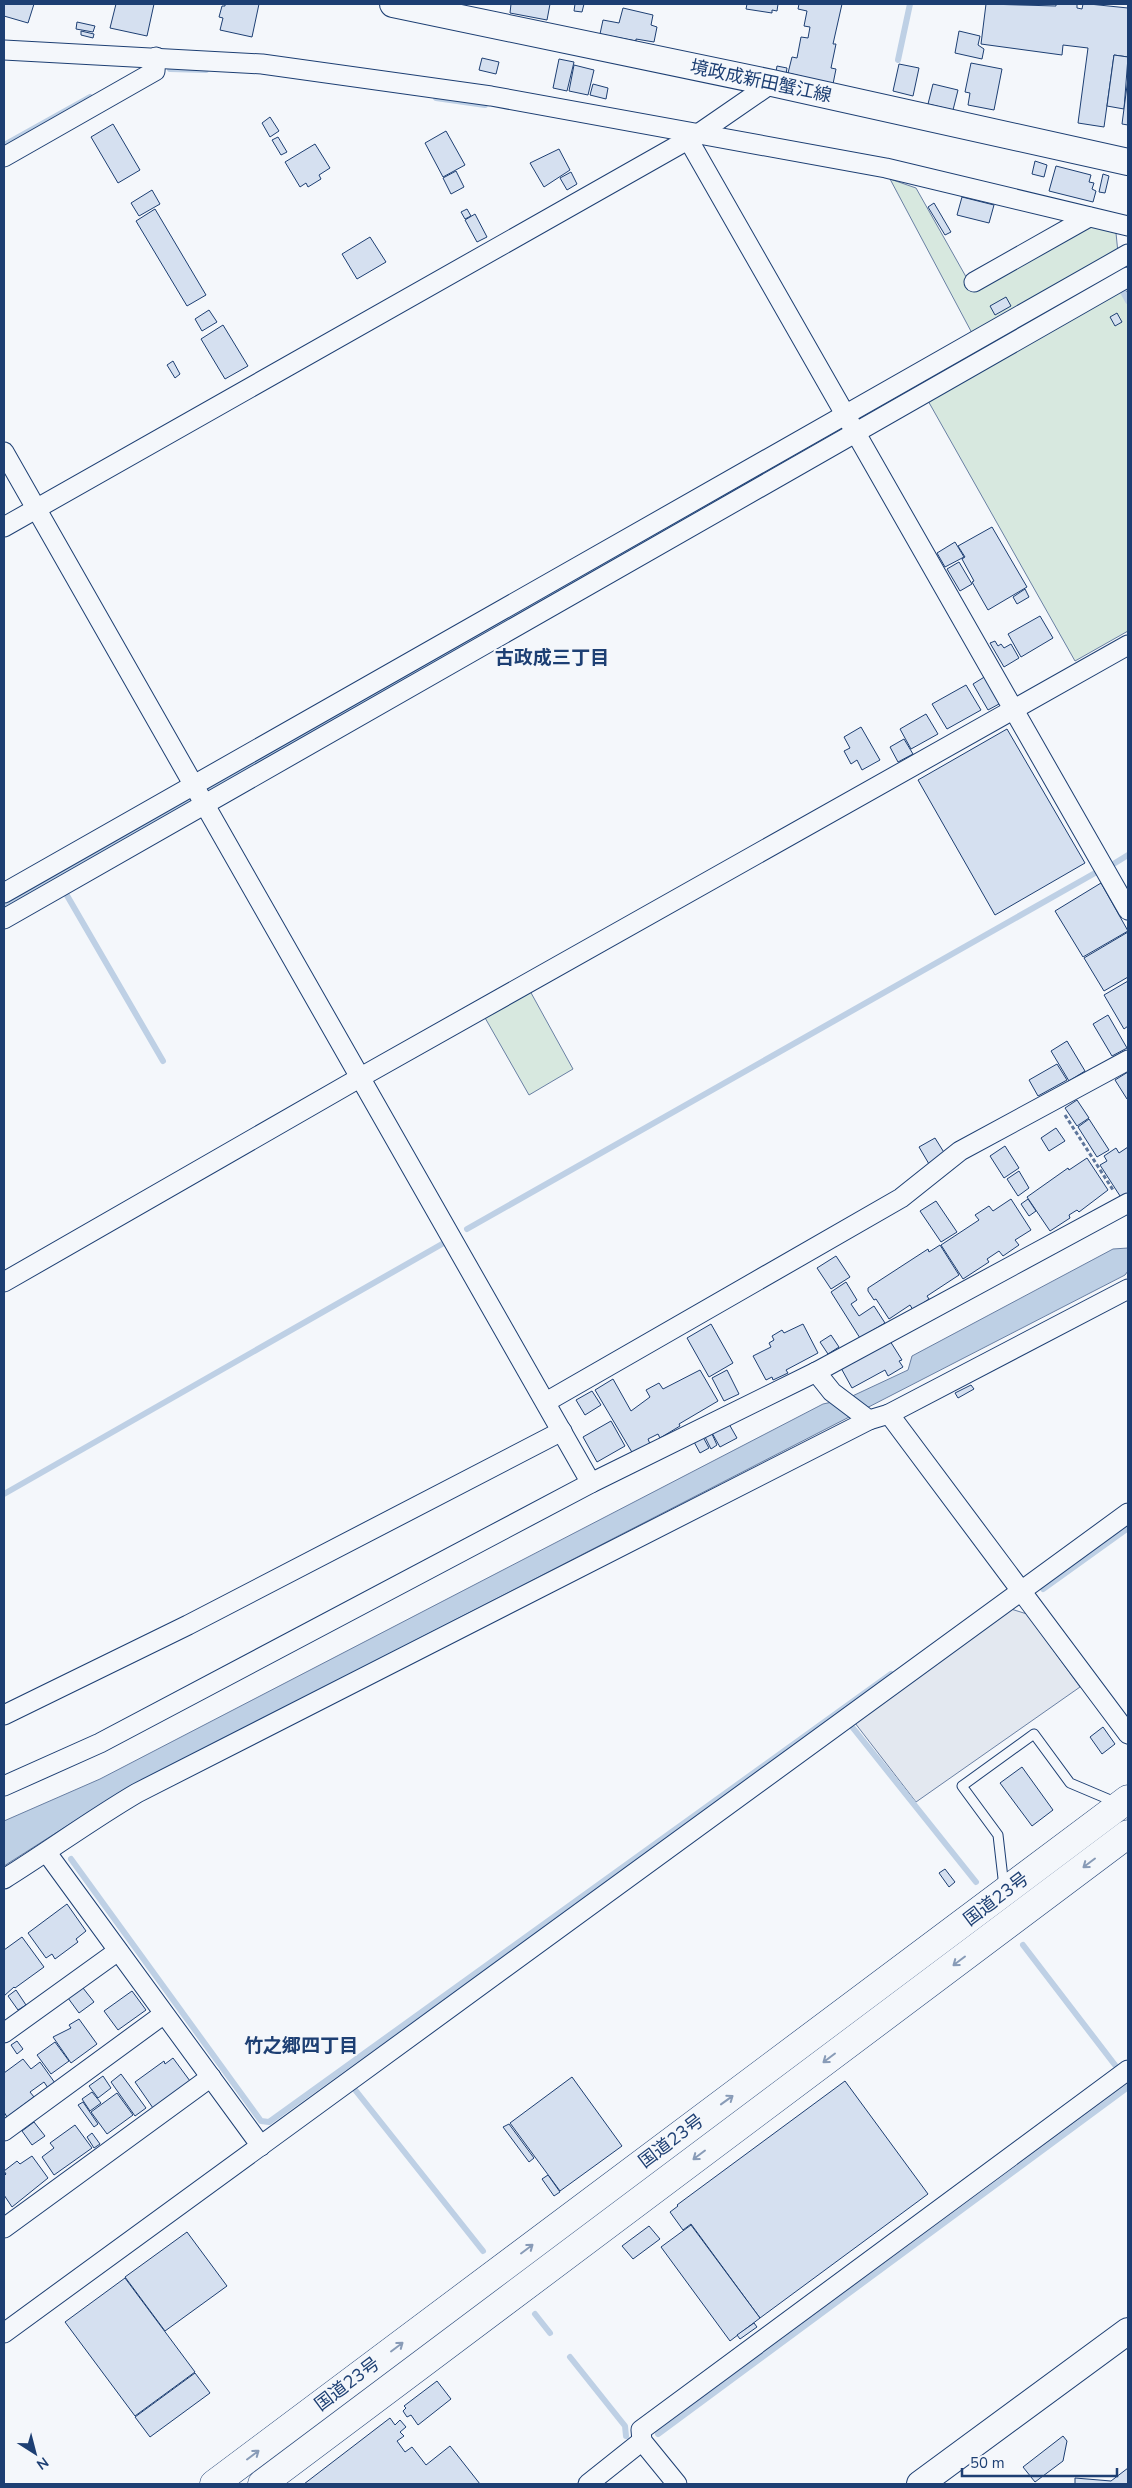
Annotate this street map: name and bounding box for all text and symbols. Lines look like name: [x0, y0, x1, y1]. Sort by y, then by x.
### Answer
street label: 境政成新田蟹江線: [688, 54, 834, 108]
district label: 古政成三丁目: [495, 645, 609, 671]
one-way arrow: [1083, 1858, 1096, 1869]
street label: 国道23号: [959, 1867, 1033, 1931]
one-way arrow: [953, 1955, 966, 1966]
district label: 竹之郷四丁目: [244, 2033, 358, 2059]
one-way arrow: [823, 2052, 836, 2063]
one-way arrow: [720, 2094, 733, 2105]
street label: 国道23号: [634, 2109, 708, 2173]
one-way arrow: [693, 2150, 706, 2161]
one-way arrow: [520, 2244, 534, 2254]
one-way arrow: [390, 2342, 404, 2352]
street label: 国道23号: [310, 2352, 384, 2416]
north arrow: [10, 2428, 60, 2478]
scale bar: [962, 2446, 1117, 2478]
one-way arrow: [246, 2450, 260, 2460]
text: N: [33, 2452, 52, 2474]
text: 50 m: [970, 2453, 1005, 2473]

